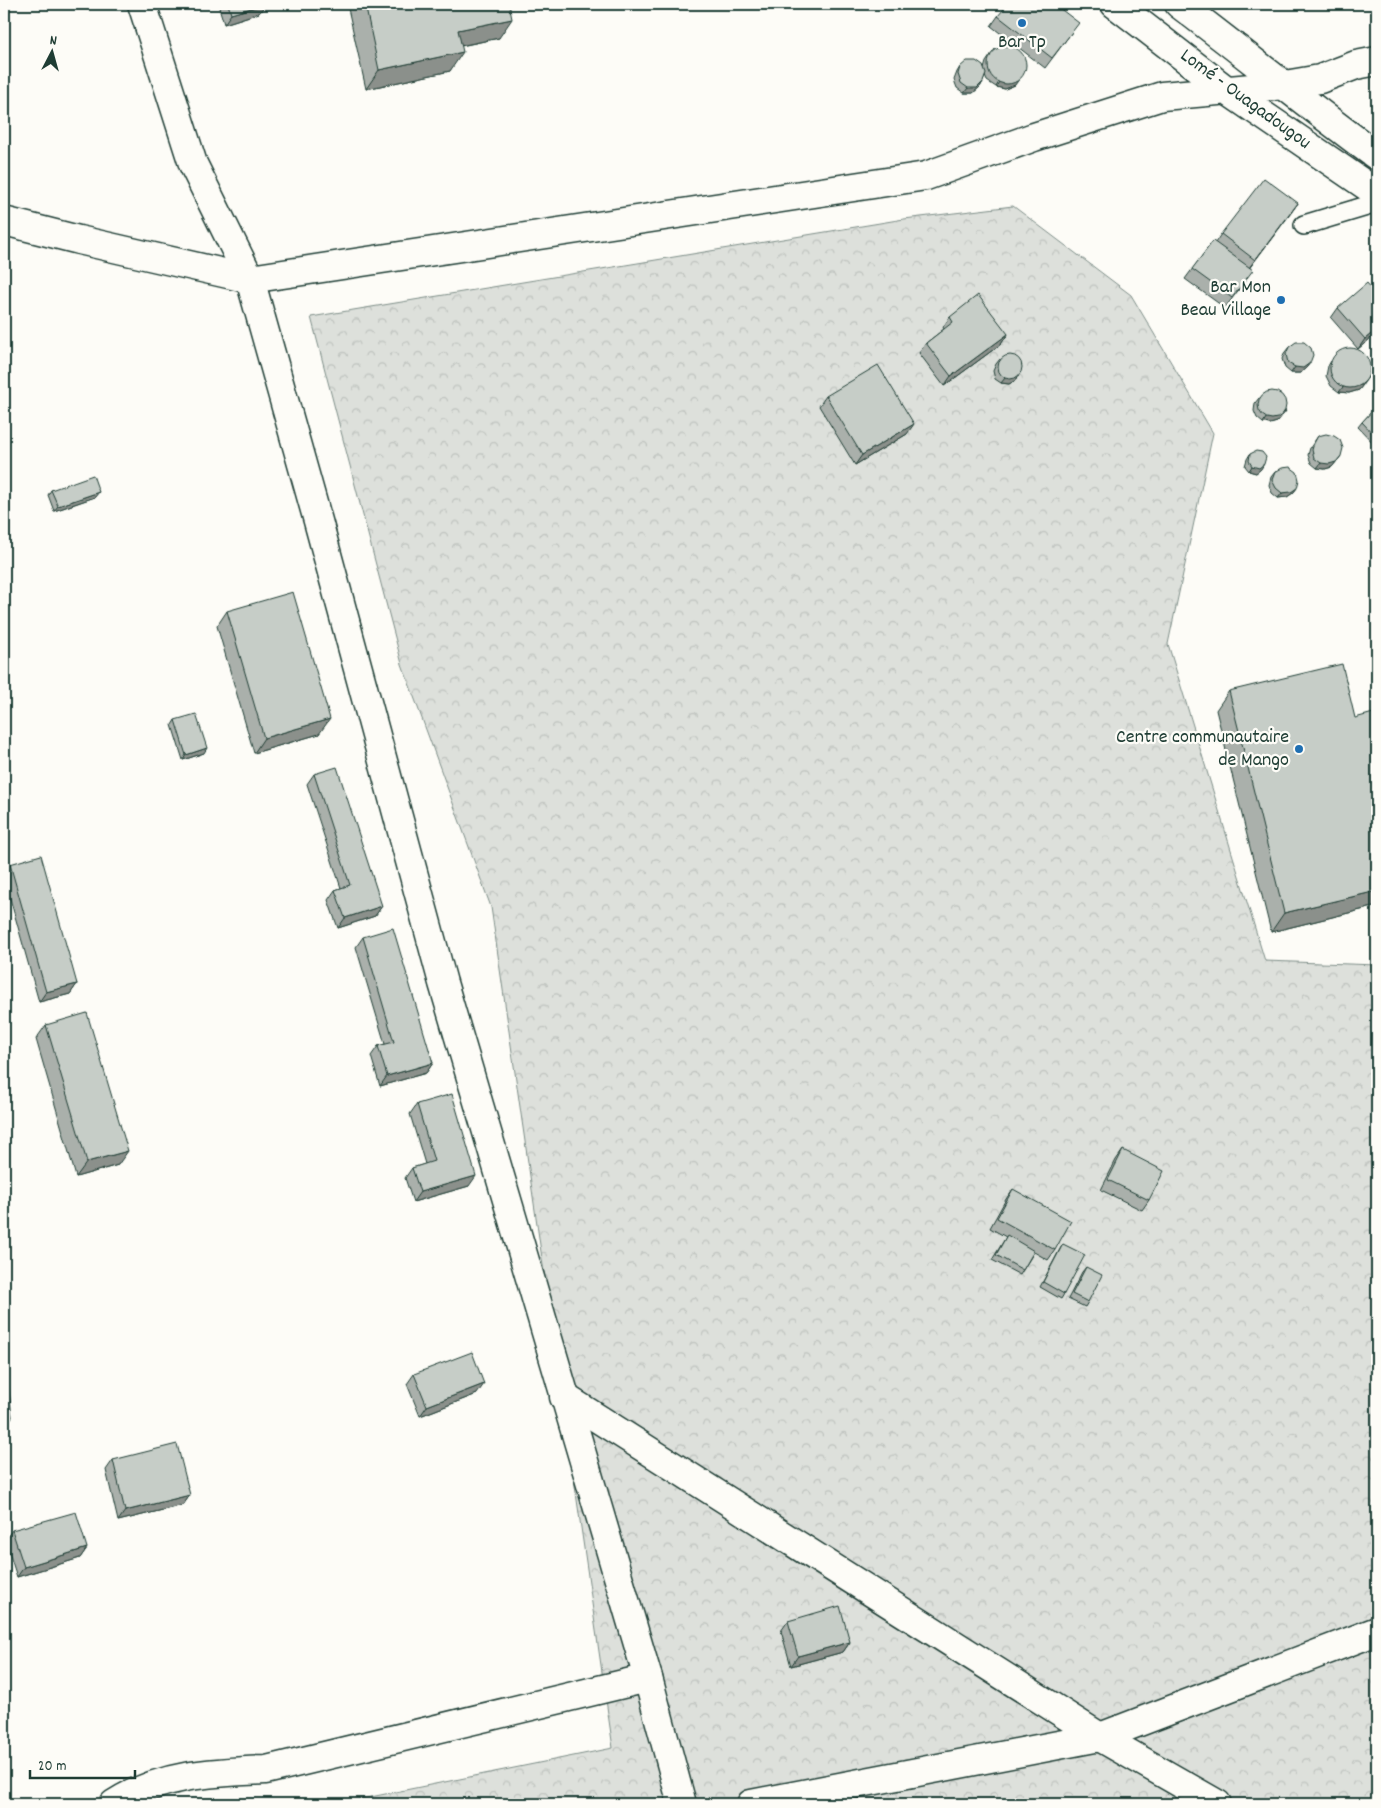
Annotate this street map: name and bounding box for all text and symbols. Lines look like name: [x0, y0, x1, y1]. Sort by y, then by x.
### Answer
marker: Bar Tp: [1016, 17, 1028, 29]
north arrow: [28, 28, 78, 78]
place label: Bar Tp: [998, 29, 1046, 57]
text: N: [49, 31, 58, 51]
street label: Lomé - Ouagadougou: [1174, 43, 1316, 157]
place label: Bar Mon Beau Village: [1180, 274, 1271, 325]
marker: Bar Mon Beau Village: [1275, 294, 1287, 306]
place label: Centre communautaire de Mango: [1116, 724, 1289, 775]
marker: Centre communautaire de Mango: [1293, 743, 1305, 755]
scale bar: [30, 1748, 135, 1780]
text: 20 m: [38, 1756, 66, 1778]

